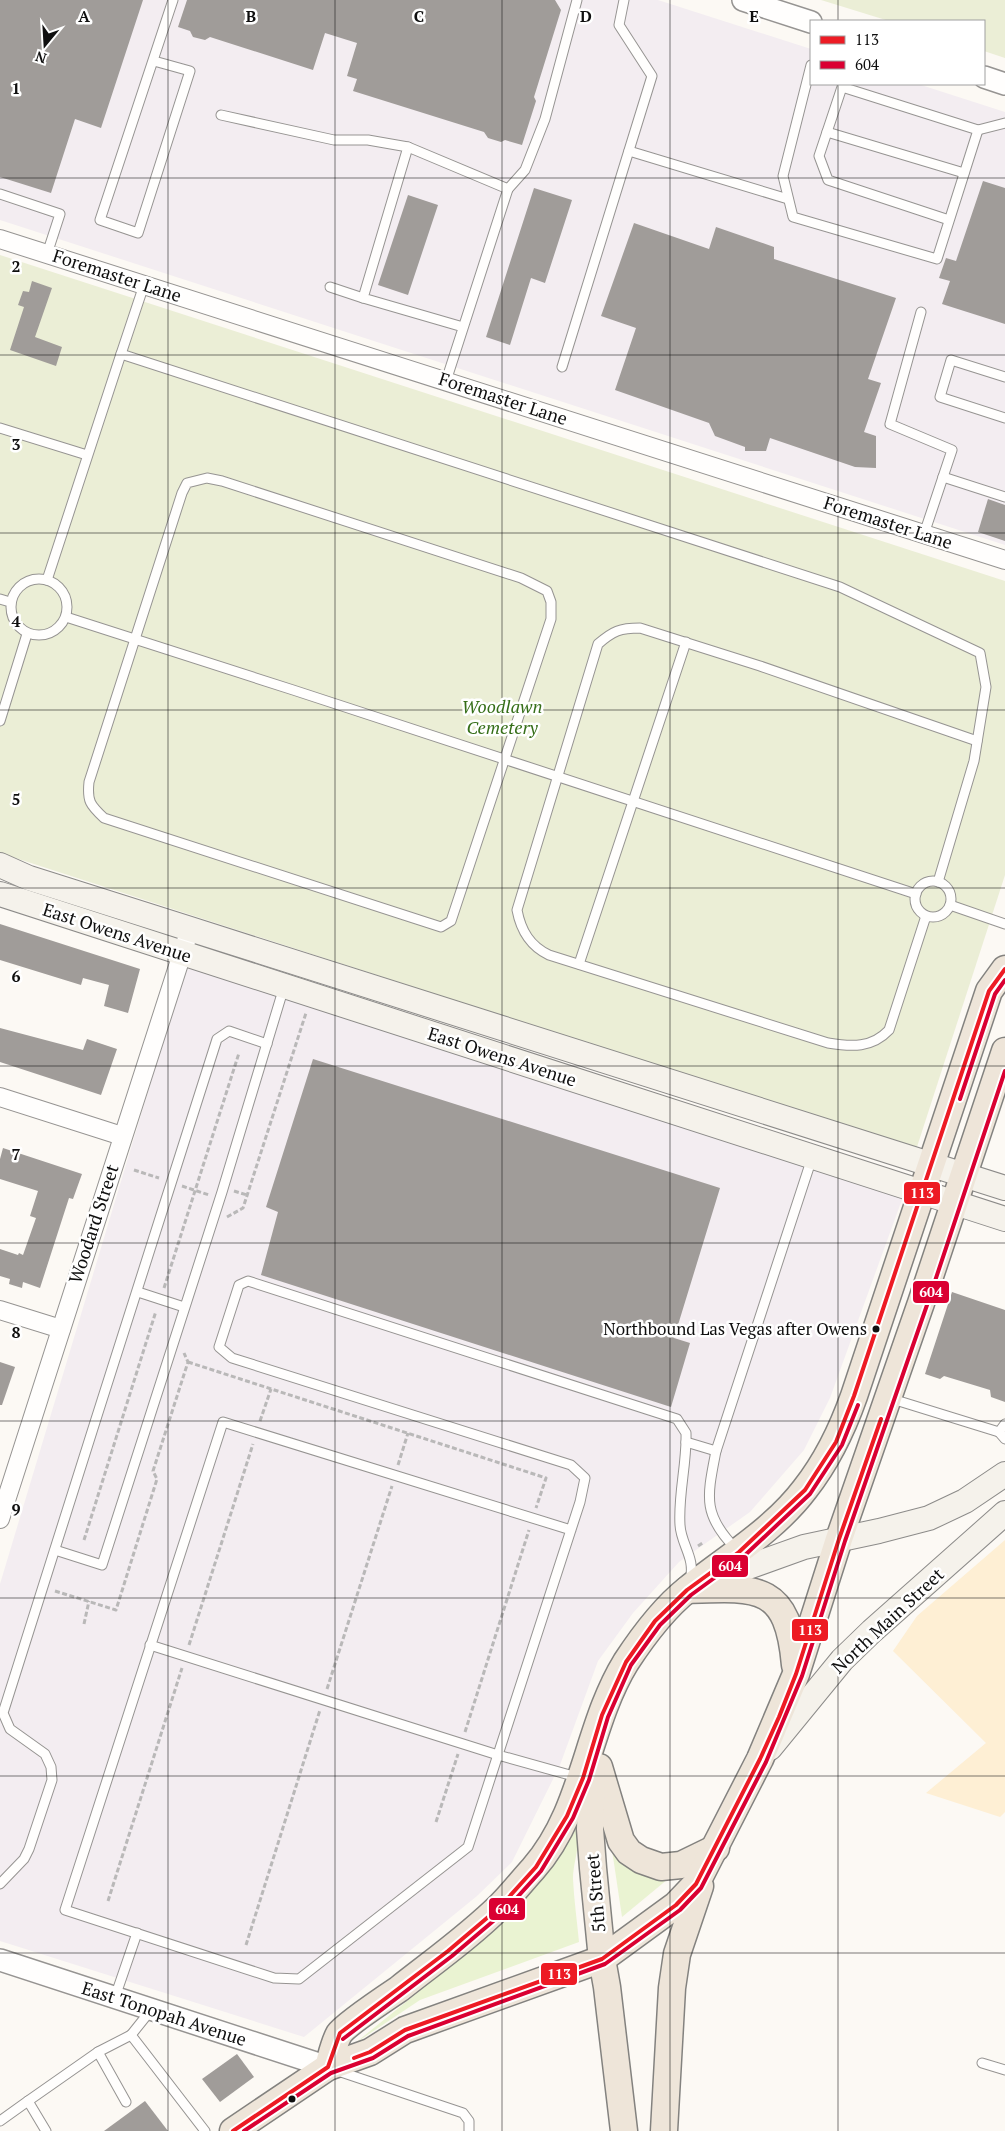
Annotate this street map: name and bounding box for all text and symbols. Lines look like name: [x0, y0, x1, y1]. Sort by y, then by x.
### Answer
text: A: [78, 5, 90, 27]
text: B: [246, 5, 256, 27]
text: C: [414, 5, 424, 27]
text: D: [580, 5, 592, 27]
text: E: [749, 5, 759, 27]
north arrow: [20, 20, 70, 70]
legend: [810, 20, 985, 85]
text: 113: [855, 29, 879, 49]
text: N: [32, 47, 49, 69]
text: 604: [855, 54, 879, 74]
text: 1: [11, 77, 21, 99]
street label: Foremaster Lane: [50, 243, 185, 307]
text: 2: [11, 255, 21, 277]
street label: Foremaster Lane: [436, 366, 571, 430]
text: 3: [11, 433, 21, 455]
street label: Foremaster Lane: [821, 490, 956, 554]
text: 4: [11, 610, 21, 632]
park label: Woodlawn Cemetery: [462, 694, 542, 739]
text: 5: [11, 788, 21, 810]
street label: East Owens Avenue: [40, 897, 195, 967]
text: 6: [11, 965, 21, 987]
street label: East Owens Avenue: [425, 1021, 580, 1091]
text: 7: [11, 1143, 21, 1165]
street label: Woodard Street: [62, 1161, 124, 1286]
line badge: 113: [903, 1181, 941, 1205]
text: 113: [910, 1183, 934, 1202]
line badge: 604: [912, 1280, 950, 1304]
text: 604: [919, 1282, 943, 1301]
place label: Northbound Las Vegas after Owens: [603, 1317, 867, 1340]
text: 8: [11, 1321, 21, 1343]
marker: Northbound Las Vegas after Owens: [871, 1324, 881, 1334]
text: 9: [11, 1498, 21, 1520]
line badge: 604: [711, 1554, 749, 1578]
text: 604: [718, 1556, 742, 1575]
street label: North Main Street: [826, 1562, 949, 1678]
line badge: 113: [791, 1618, 829, 1642]
text: 113: [798, 1620, 822, 1639]
street label: 5th Street: [580, 1852, 610, 1934]
line badge: 604: [488, 1897, 526, 1921]
text: 604: [495, 1899, 519, 1918]
line badge: 113: [540, 1962, 578, 1986]
text: 113: [547, 1964, 571, 1983]
street label: East Tonopah Avenue: [79, 1975, 250, 2051]
unlabelled marker: [287, 2094, 297, 2104]

